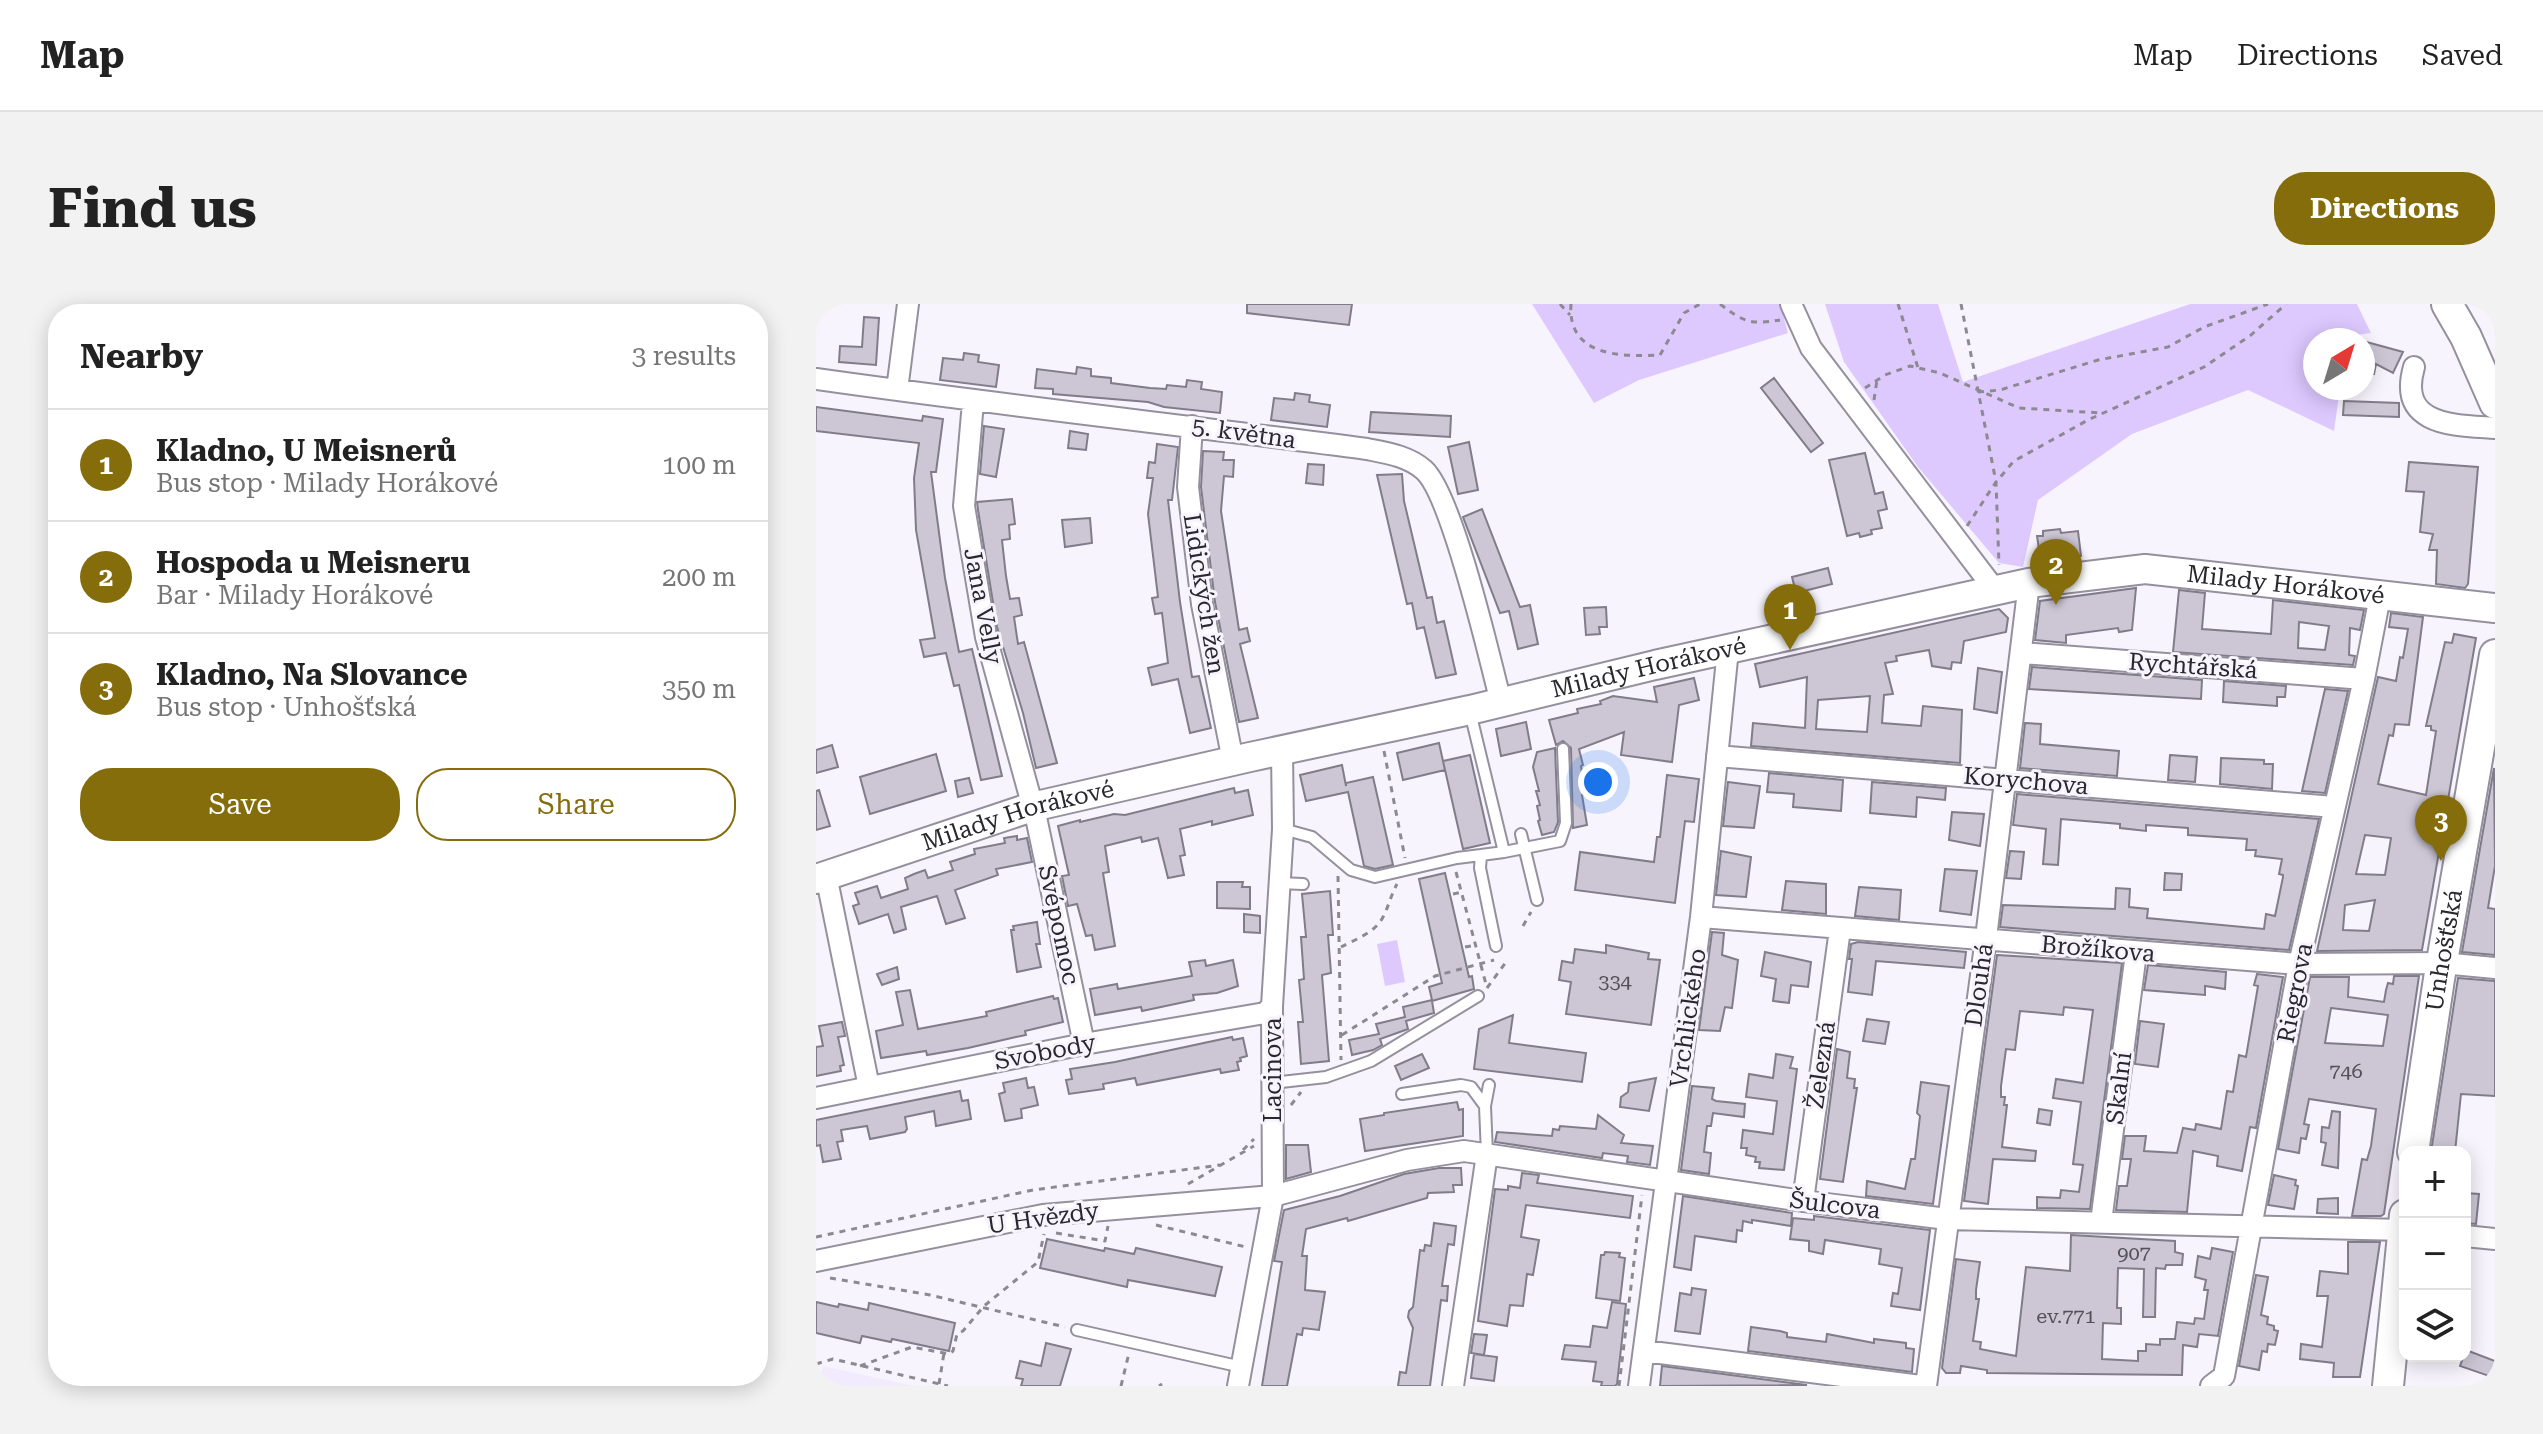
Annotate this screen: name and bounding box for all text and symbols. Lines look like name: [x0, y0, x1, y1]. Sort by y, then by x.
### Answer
text: Map: [40, 33, 125, 77]
text: Map: [2133, 39, 2193, 72]
text: Directions: [2237, 39, 2378, 72]
text: Saved: [2422, 39, 2503, 72]
button: Directions: [2274, 172, 2495, 245]
text: Find us: [48, 175, 257, 241]
north arrow: [2303, 328, 2375, 400]
text: Nearby: [80, 336, 203, 376]
text: 3 results: [632, 341, 736, 371]
street label: 5. května: [1190, 412, 1298, 454]
text: Kladno, U Meisnerů: [156, 433, 456, 468]
text: 1: [99, 450, 113, 480]
text: 100 m: [662, 450, 736, 480]
text: Bus stop · Milady Horákové: [156, 468, 498, 498]
street label: Lidických žen: [1177, 512, 1231, 676]
pin: 2: [2030, 539, 2082, 605]
text: Hospoda u Meisneru: [156, 545, 470, 580]
street label: Jana Velly: [958, 545, 1008, 667]
street label: Milady Horákové: [2185, 560, 2386, 610]
text: 2: [99, 562, 113, 592]
text: 200 m: [662, 562, 736, 592]
text: Bar · Milady Horákové: [156, 580, 433, 610]
pin: 1: [1764, 584, 1816, 650]
street label: Milady Horákové: [1549, 631, 1749, 704]
street label: Rychtářská: [2128, 648, 2258, 684]
text: Kladno, Na Slovance: [156, 657, 468, 692]
text: 3: [99, 674, 113, 704]
text: 350 m: [662, 674, 736, 704]
text: Bus stop · Unhošťská: [156, 692, 416, 722]
your location: [1578, 762, 1618, 802]
street label: Korychova: [1962, 762, 2090, 800]
button: Save: [80, 768, 400, 841]
button: Share: [416, 768, 736, 841]
street label: Milady Horákové: [918, 775, 1117, 857]
pin: 3: [2415, 795, 2467, 861]
street label: Svépomoc: [1033, 863, 1085, 987]
street label: Unhošťská: [2420, 887, 2468, 1013]
street label: Brožíkova: [2040, 930, 2156, 968]
street label: Dlouhá: [1959, 941, 1999, 1029]
street label: Riegrova: [2272, 941, 2318, 1045]
street label: Vrchlického: [1664, 947, 1712, 1089]
house number: 334: [1598, 969, 1633, 993]
street label: Lacinova: [1259, 1017, 1287, 1123]
street label: Železná: [1800, 1019, 1841, 1111]
street label: Svobody: [992, 1028, 1099, 1076]
street label: Skalní: [2101, 1050, 2137, 1126]
house number: 746: [2329, 1059, 2363, 1083]
map controls: [2399, 1146, 2471, 1362]
button: +: [2399, 1146, 2471, 1218]
street label: Šulcova: [1788, 1185, 1882, 1224]
street label: U Hvězdy: [985, 1196, 1102, 1240]
button: −: [2399, 1218, 2471, 1290]
house number: 907: [2117, 1241, 2151, 1265]
button: layers: [2399, 1290, 2471, 1362]
house number: ev.771: [2036, 1304, 2096, 1328]

